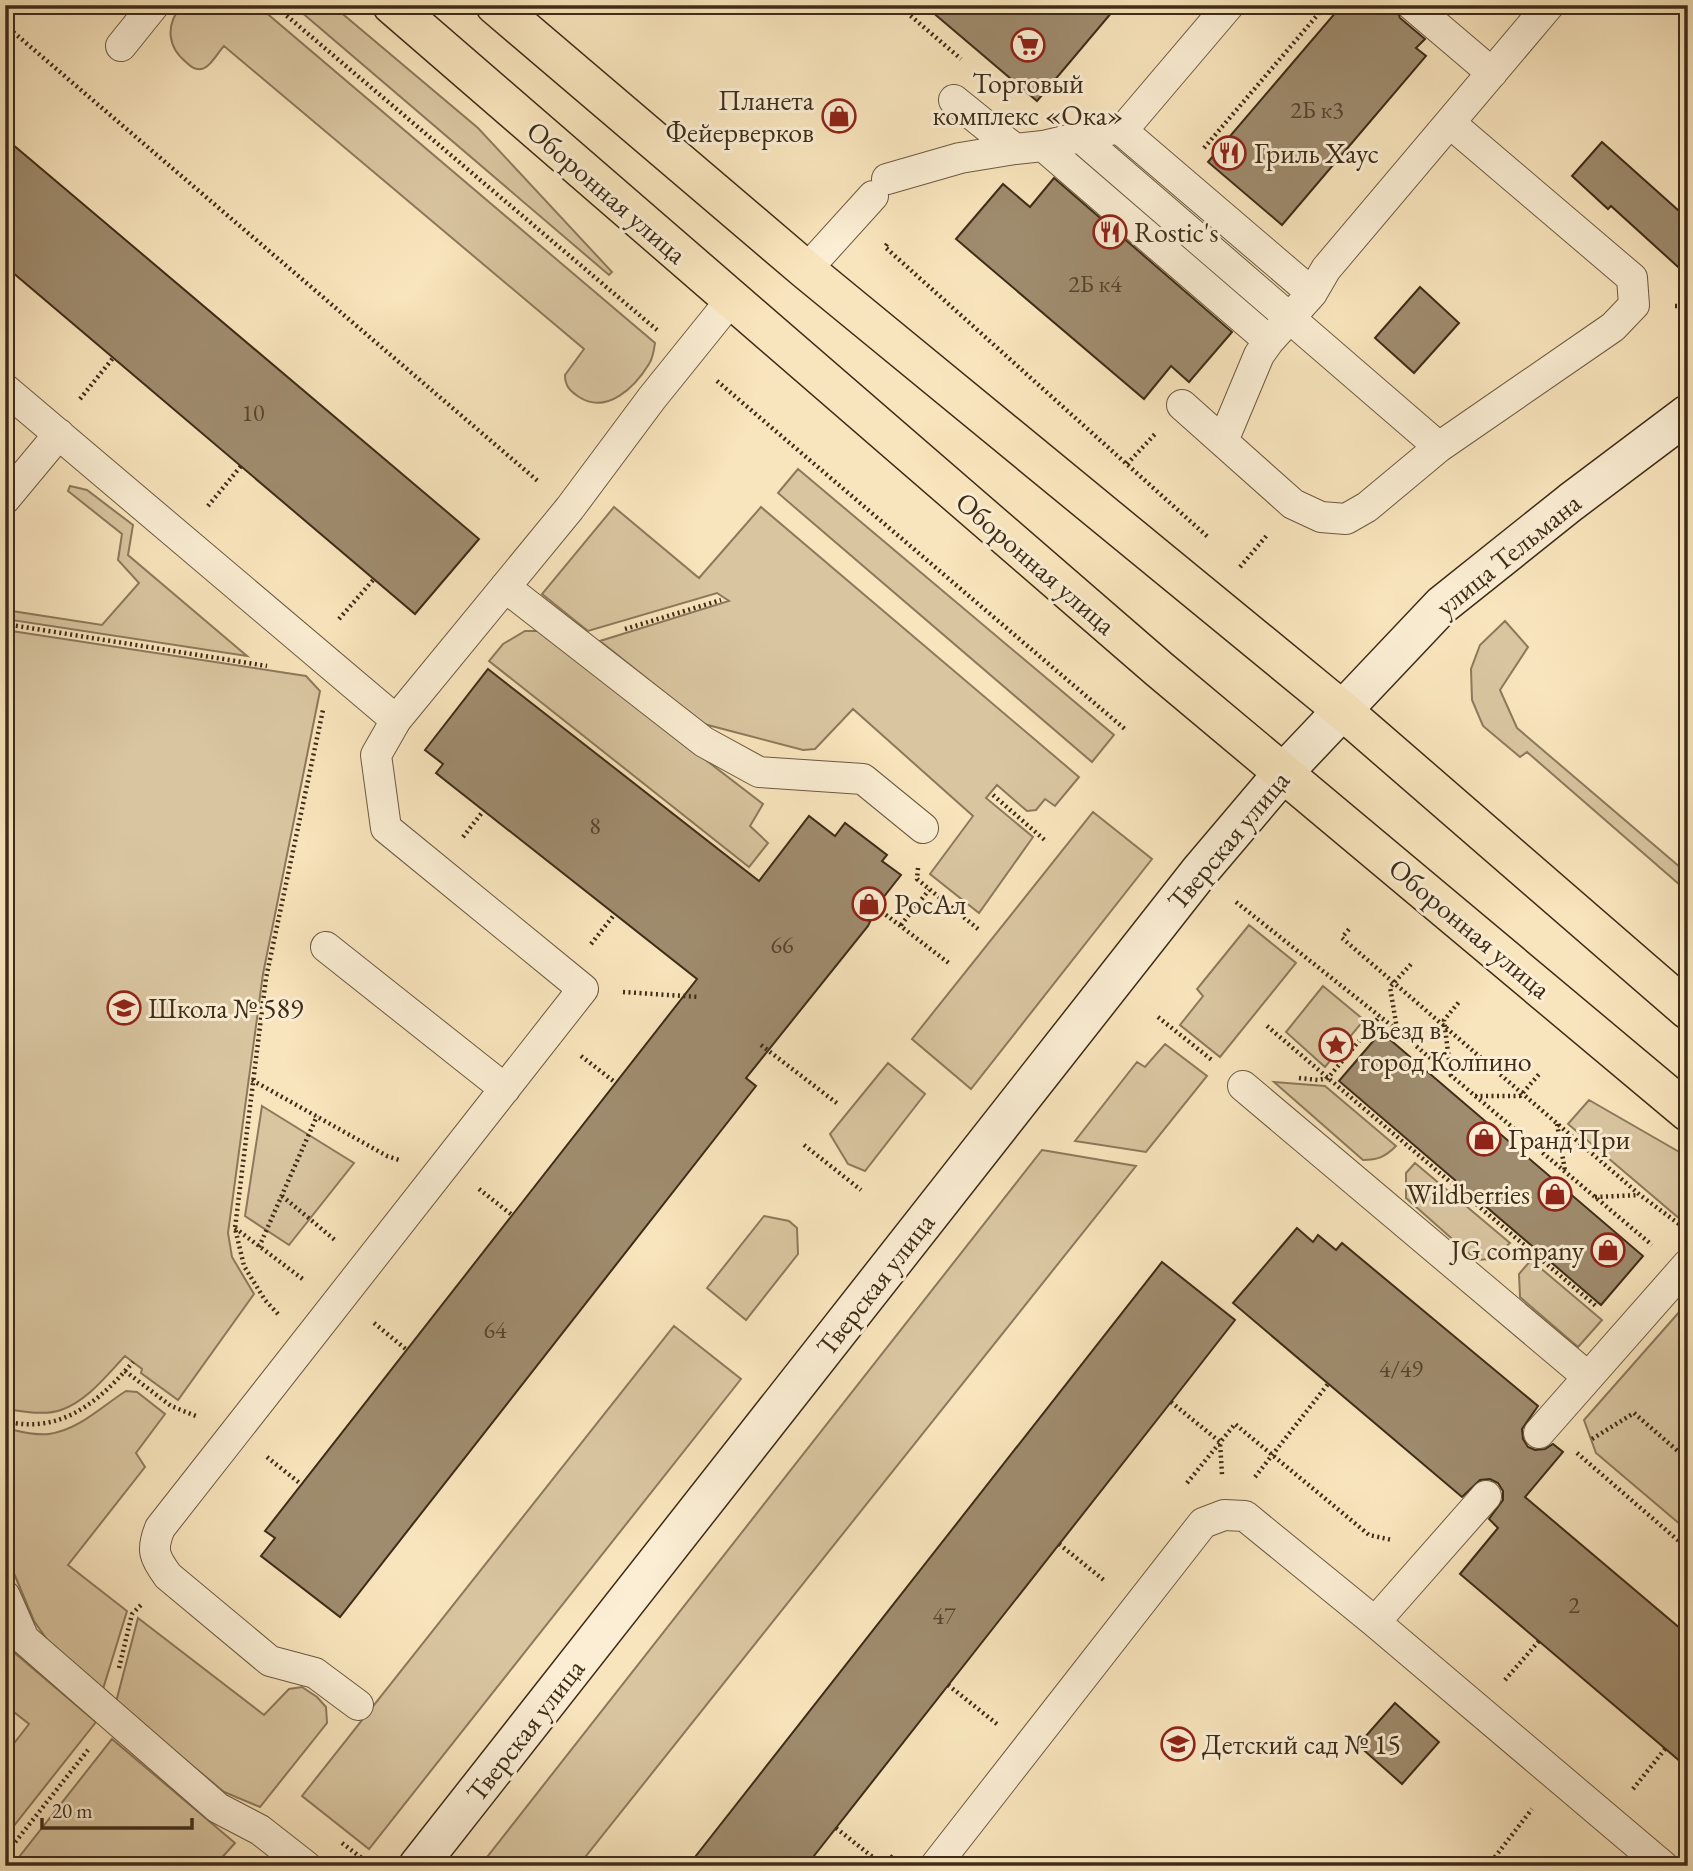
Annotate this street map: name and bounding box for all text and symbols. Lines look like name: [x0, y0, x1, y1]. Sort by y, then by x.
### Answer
supermarket icon: Торговый комплекс «Ока»: [1009, 26, 1047, 64]
place label: Торговый комплекс «Ока»: [932, 65, 1124, 133]
place label: Планета Фейерверков: [666, 82, 815, 150]
house number: 2Б к3: [1290, 94, 1344, 125]
shop icon: Планета Фейерверков: [820, 97, 858, 135]
street label: Оборонная улица: [519, 113, 695, 272]
restaurant icon: Гриль Хаус: [1210, 134, 1248, 172]
place label: Гриль Хаус: [1254, 135, 1379, 171]
restaurant icon: Rostic's: [1091, 213, 1129, 251]
place label: Rostic's: [1134, 214, 1219, 250]
house number: 2Б к4: [1068, 268, 1122, 299]
house number: 10: [241, 397, 265, 428]
street label: Оборонная улица: [948, 484, 1124, 643]
street label: улица Тельмана: [1428, 484, 1589, 624]
street label: Тверская улица: [1159, 762, 1298, 917]
house number: 8: [589, 810, 601, 841]
street label: Оборонная улица: [1382, 850, 1559, 1007]
shop icon: РосАл: [850, 885, 888, 923]
place label: РосАл: [894, 886, 966, 922]
house number: 66: [770, 929, 794, 960]
school or university icon: Школа № 589: [105, 989, 143, 1027]
place label: Школа № 589: [148, 990, 303, 1026]
place label: Въезд в город Колпино: [1360, 1011, 1532, 1079]
place icon: Въезд в город Колпино: [1317, 1026, 1355, 1064]
shop icon: Гранд При: [1465, 1120, 1503, 1158]
place label: Гранд При: [1508, 1121, 1630, 1157]
shop icon: Wildberries: [1536, 1175, 1574, 1213]
place label: Wildberries: [1406, 1176, 1530, 1212]
street label: Тверская улица: [808, 1205, 943, 1363]
shop icon: JG company: [1589, 1231, 1627, 1269]
place label: JG company: [1449, 1232, 1585, 1268]
house number: 64: [483, 1314, 507, 1345]
house number: 4/49: [1379, 1353, 1424, 1384]
house number: 2: [1568, 1589, 1580, 1620]
house number: 47: [932, 1600, 956, 1631]
street label: Тверская улица: [458, 1651, 593, 1809]
school or university icon: Детский сад № 15: [1159, 1725, 1197, 1763]
place label: Детский сад № 15: [1202, 1726, 1401, 1762]
scale bar: [42, 1787, 192, 1831]
text: 20 m: [52, 1797, 93, 1824]

